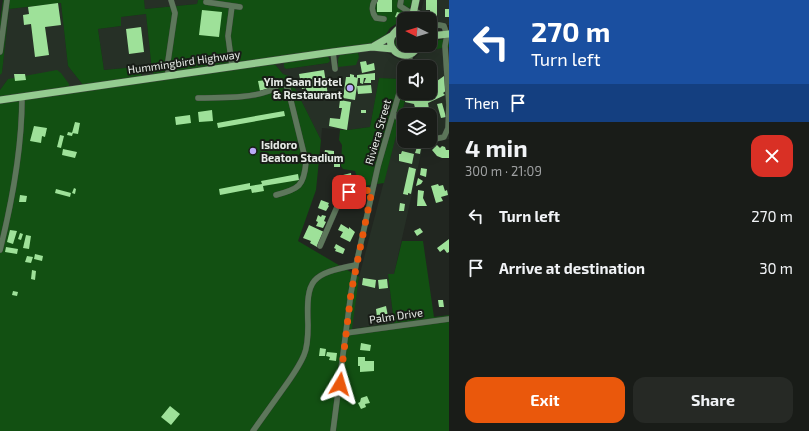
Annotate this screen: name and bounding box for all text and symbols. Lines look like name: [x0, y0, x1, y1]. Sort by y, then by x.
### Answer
north arrow: [397, 12, 437, 52]
map controls: [397, 12, 437, 148]
text: 270 m: [531, 14, 610, 48]
icon: left: [465, 16, 517, 68]
street label: Hummingbird Highway: [127, 47, 241, 76]
text: Turn left: [531, 48, 601, 70]
button: sound: [397, 60, 437, 100]
place label: Yim Saan Hotel & Restaurant: [264, 75, 342, 101]
marker: Yim Saan Hotel & Restaurant: [345, 83, 355, 93]
icon: arrive: [507, 92, 529, 114]
text: Then: [465, 94, 499, 112]
street label: Riviera Street: [362, 98, 393, 166]
button: layers: [397, 108, 437, 148]
text: 4 min: [465, 133, 528, 162]
button: close: [751, 135, 793, 177]
place label: Isidoro Beaton Stadium: [261, 138, 344, 164]
marker: Isidoro Beaton Stadium: [248, 146, 258, 156]
text: 300 m · 21:09: [465, 163, 542, 179]
pin: [332, 175, 366, 209]
icon: arrive: [338, 181, 360, 203]
icon: left: [465, 205, 487, 227]
text: Turn left: [499, 207, 560, 225]
text: 270 m: [751, 207, 793, 225]
icon: arrive: [465, 257, 487, 279]
text: Arrive at destination: [499, 259, 645, 277]
text: 30 m: [759, 259, 793, 277]
street label: Palm Drive: [368, 305, 424, 326]
position arrow: [319, 363, 361, 405]
button: Exit: [465, 377, 625, 423]
button: Share: [633, 377, 793, 423]

